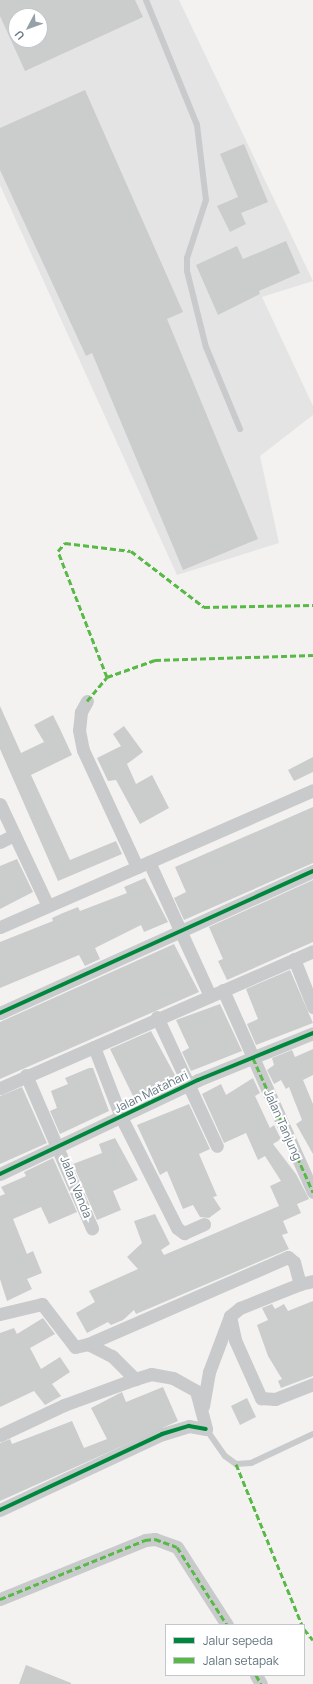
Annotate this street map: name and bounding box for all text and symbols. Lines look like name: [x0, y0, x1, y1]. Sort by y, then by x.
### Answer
north arrow: [8, 8, 48, 48]
text: U: [11, 28, 28, 43]
street label: Jalan Matahari: [112, 1068, 190, 1116]
street label: Jalan Tanjung: [261, 1087, 305, 1163]
street label: Jalan Vanda: [57, 1154, 95, 1220]
legend: [165, 1624, 305, 1676]
text: Jalur sepeda: [203, 1632, 273, 1649]
text: Jalan setapak: [203, 1652, 279, 1669]

